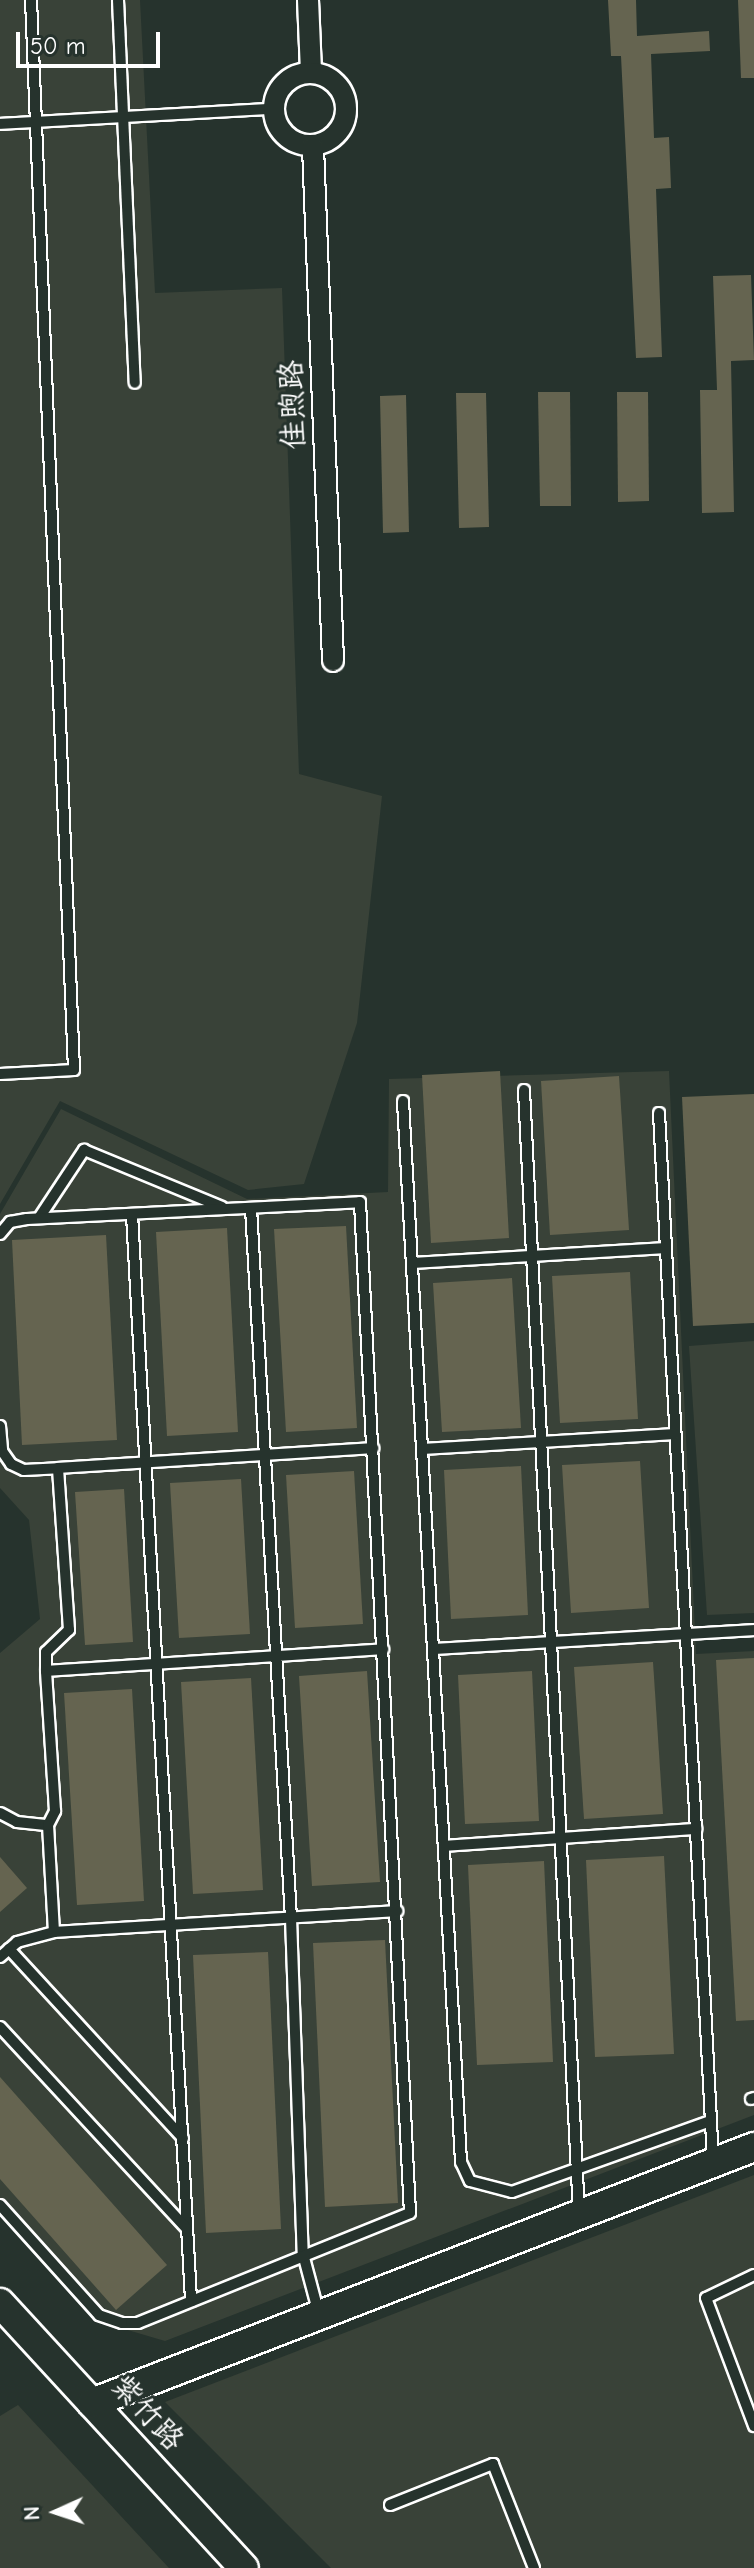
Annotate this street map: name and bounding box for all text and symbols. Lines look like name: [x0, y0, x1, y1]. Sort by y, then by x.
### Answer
scale bar: [20, 16, 164, 66]
text: 50 m: [30, 32, 86, 60]
street label: 佳煦路: [273, 359, 313, 451]
street label: 紫竹路: [103, 2368, 191, 2458]
north arrow: [16, 2472, 96, 2552]
text: N: [19, 2505, 45, 2521]

